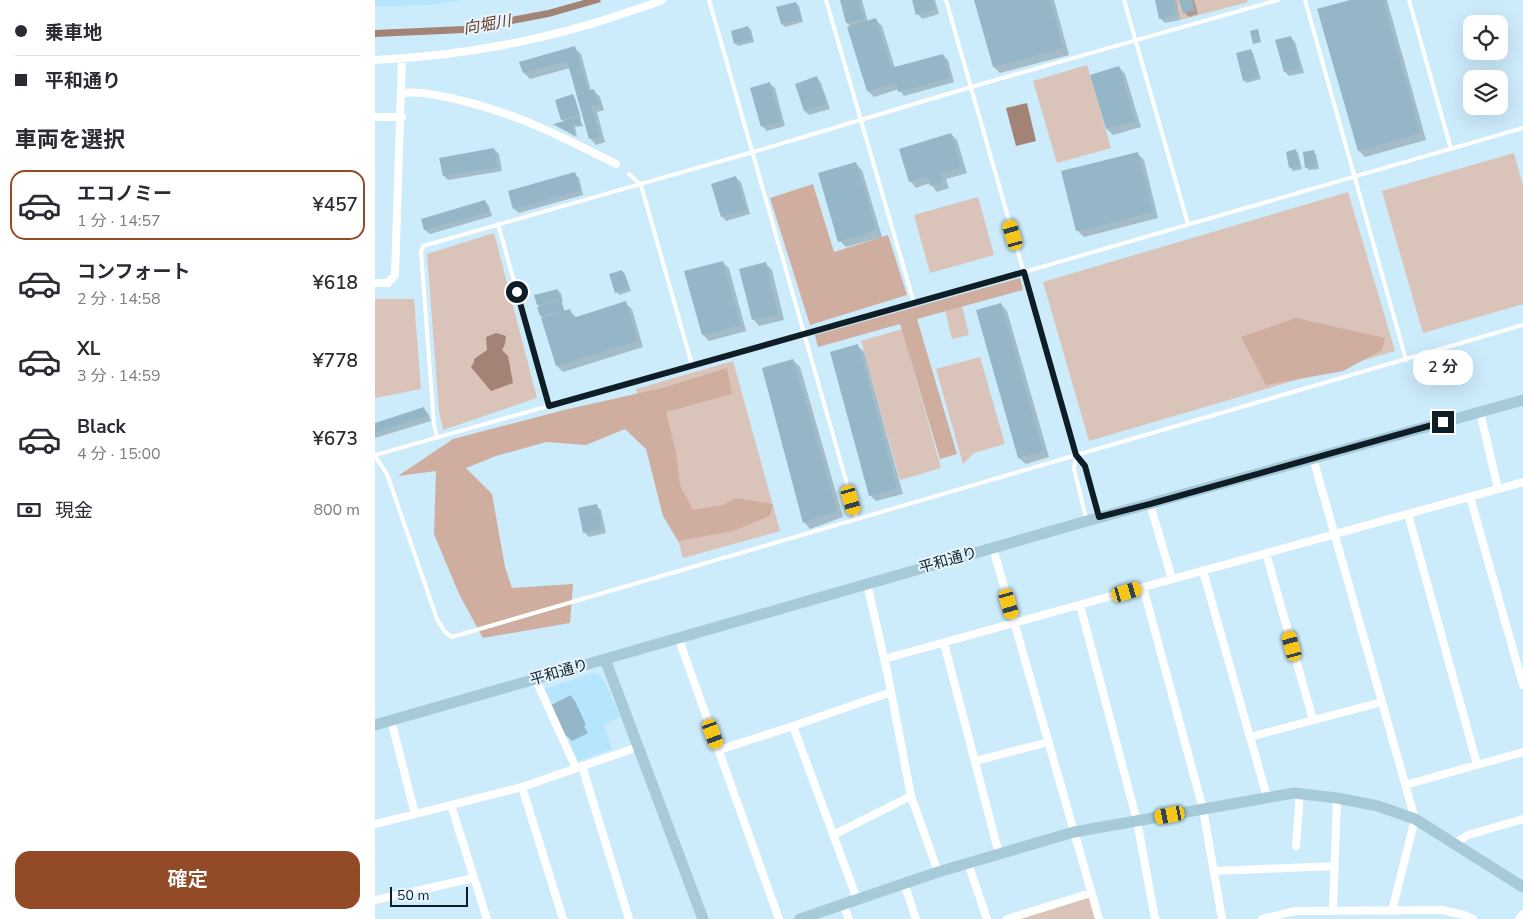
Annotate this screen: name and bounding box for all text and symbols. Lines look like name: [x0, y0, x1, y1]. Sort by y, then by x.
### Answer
water label: 向堀川: [461, 10, 515, 40]
map controls: [1463, 15, 1508, 115]
button: locate: [1463, 15, 1508, 60]
text: 乗車地: [45, 20, 102, 46]
text: 平和通り: [45, 68, 121, 94]
button: layers: [1463, 70, 1508, 115]
text: 車両を選択: [15, 125, 125, 155]
text: エコノミー: [77, 181, 172, 207]
icon: car: [17, 183, 62, 228]
text: ¥457: [312, 192, 358, 218]
text: 1 分 · 14:57: [77, 210, 161, 232]
car: [1001, 219, 1024, 251]
text: コンフォート: [77, 259, 190, 285]
icon: car: [17, 261, 62, 306]
text: ¥618: [312, 270, 358, 296]
route start: [506, 281, 528, 303]
text: 2 分 · 14:58: [77, 288, 161, 310]
text: XL: [77, 336, 100, 362]
icon: car: [17, 339, 62, 384]
text: ¥778: [312, 348, 358, 374]
callout: 2 分: [1413, 350, 1473, 384]
text: 2 分: [1428, 356, 1458, 378]
text: 3 分 · 14:59: [77, 365, 161, 387]
route end: [1432, 411, 1454, 433]
text: Black: [77, 414, 126, 440]
icon: car: [17, 417, 62, 462]
text: ¥673: [312, 426, 358, 452]
text: 4 分 · 15:00: [77, 443, 161, 465]
car: [839, 484, 862, 516]
icon: cash: [15, 496, 43, 524]
text: 現金: [55, 498, 93, 524]
text: 800 m: [313, 499, 360, 521]
street label: 平和通り: [916, 542, 980, 578]
car: [1110, 581, 1143, 603]
car: [997, 588, 1020, 620]
car: [1280, 630, 1303, 662]
street label: 平和通り: [527, 654, 591, 690]
car: [700, 717, 725, 751]
car: [1153, 805, 1186, 825]
button: 確定: [15, 851, 360, 909]
scale bar: [390, 884, 467, 907]
text: 50 m: [397, 886, 429, 905]

